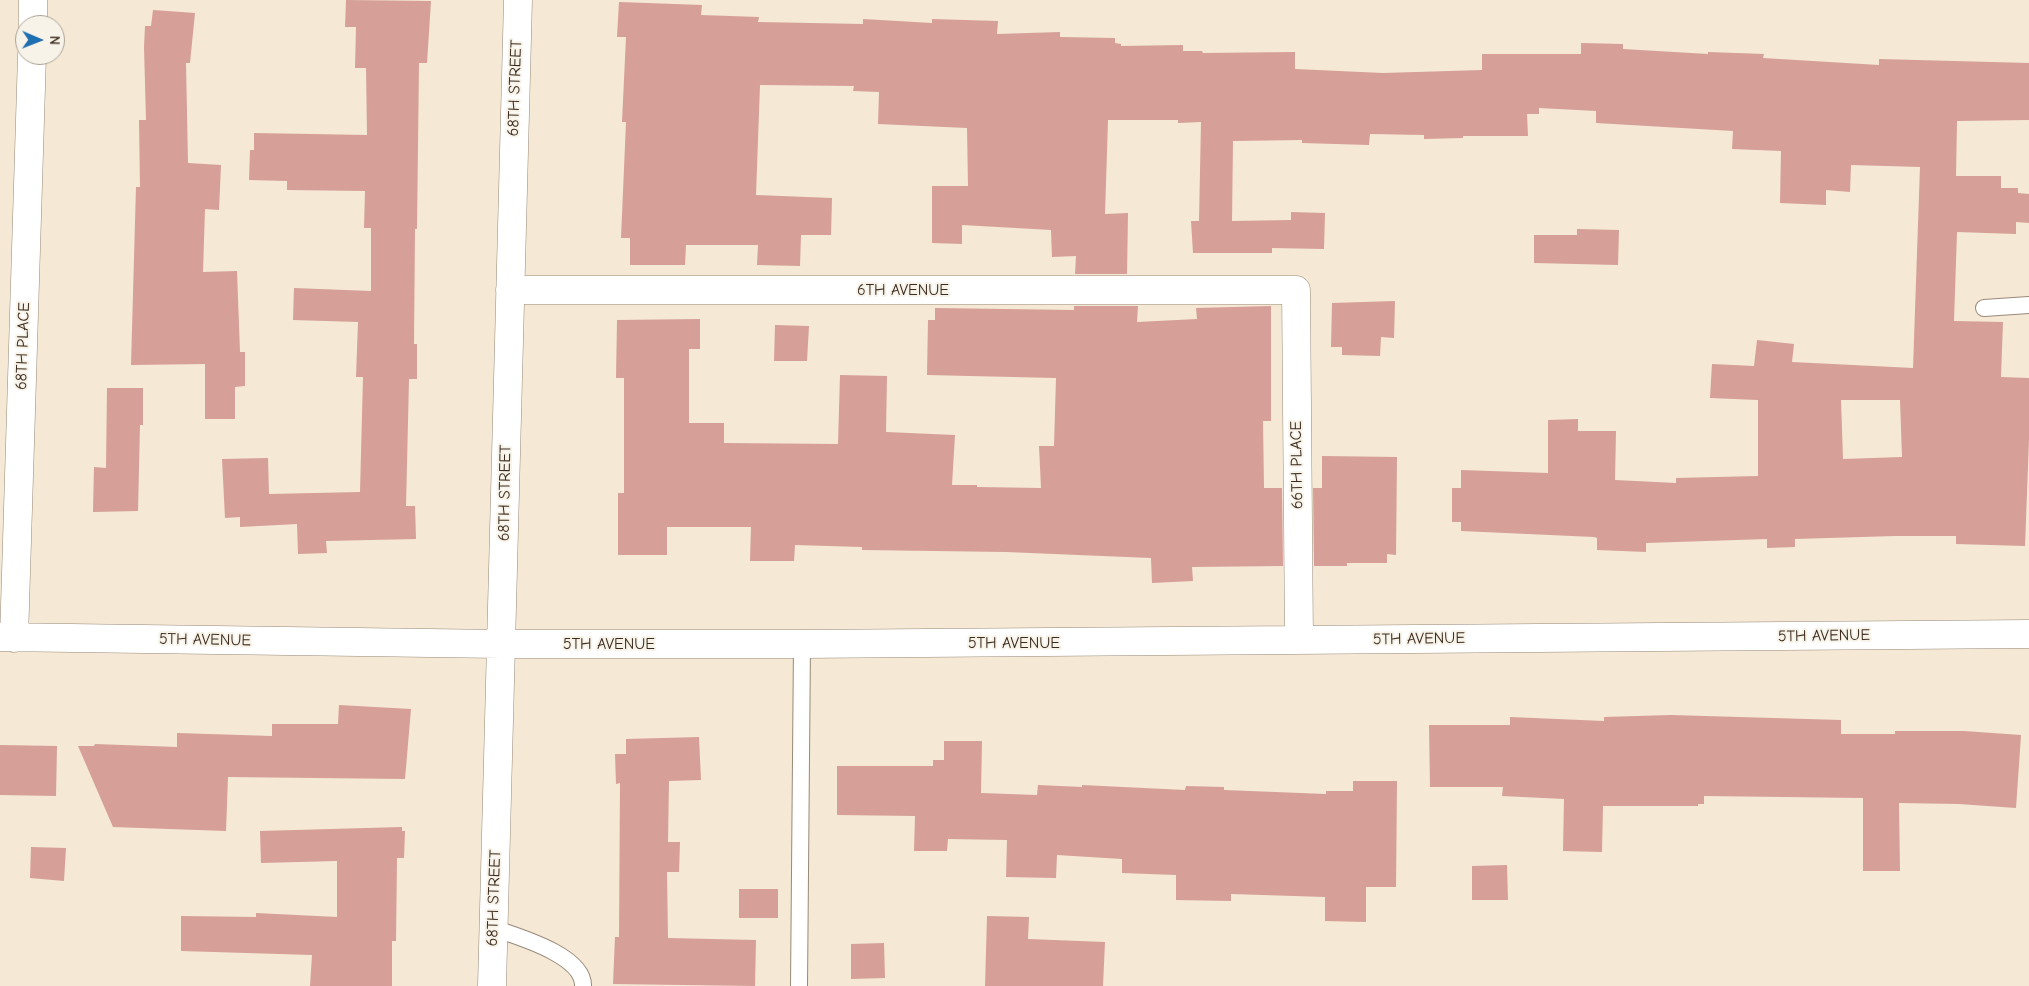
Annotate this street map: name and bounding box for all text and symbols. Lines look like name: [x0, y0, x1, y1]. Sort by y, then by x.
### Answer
north arrow: [15, 15, 65, 65]
text: N: [46, 36, 63, 45]
street label: 68TH STREET: [504, 39, 526, 137]
street label: 6TH AVENUE: [857, 280, 949, 300]
street label: 68TH PLACE: [12, 302, 34, 390]
street label: 66TH PLACE: [1287, 421, 1307, 509]
street label: 68TH STREET: [495, 445, 515, 541]
street label: 5TH AVENUE: [1778, 626, 1870, 646]
street label: 5TH AVENUE: [1373, 629, 1465, 649]
street label: 5TH AVENUE: [159, 630, 251, 650]
street label: 5TH AVENUE: [968, 633, 1060, 653]
street label: 5TH AVENUE: [563, 634, 655, 654]
street label: 68TH STREET: [483, 849, 505, 947]

